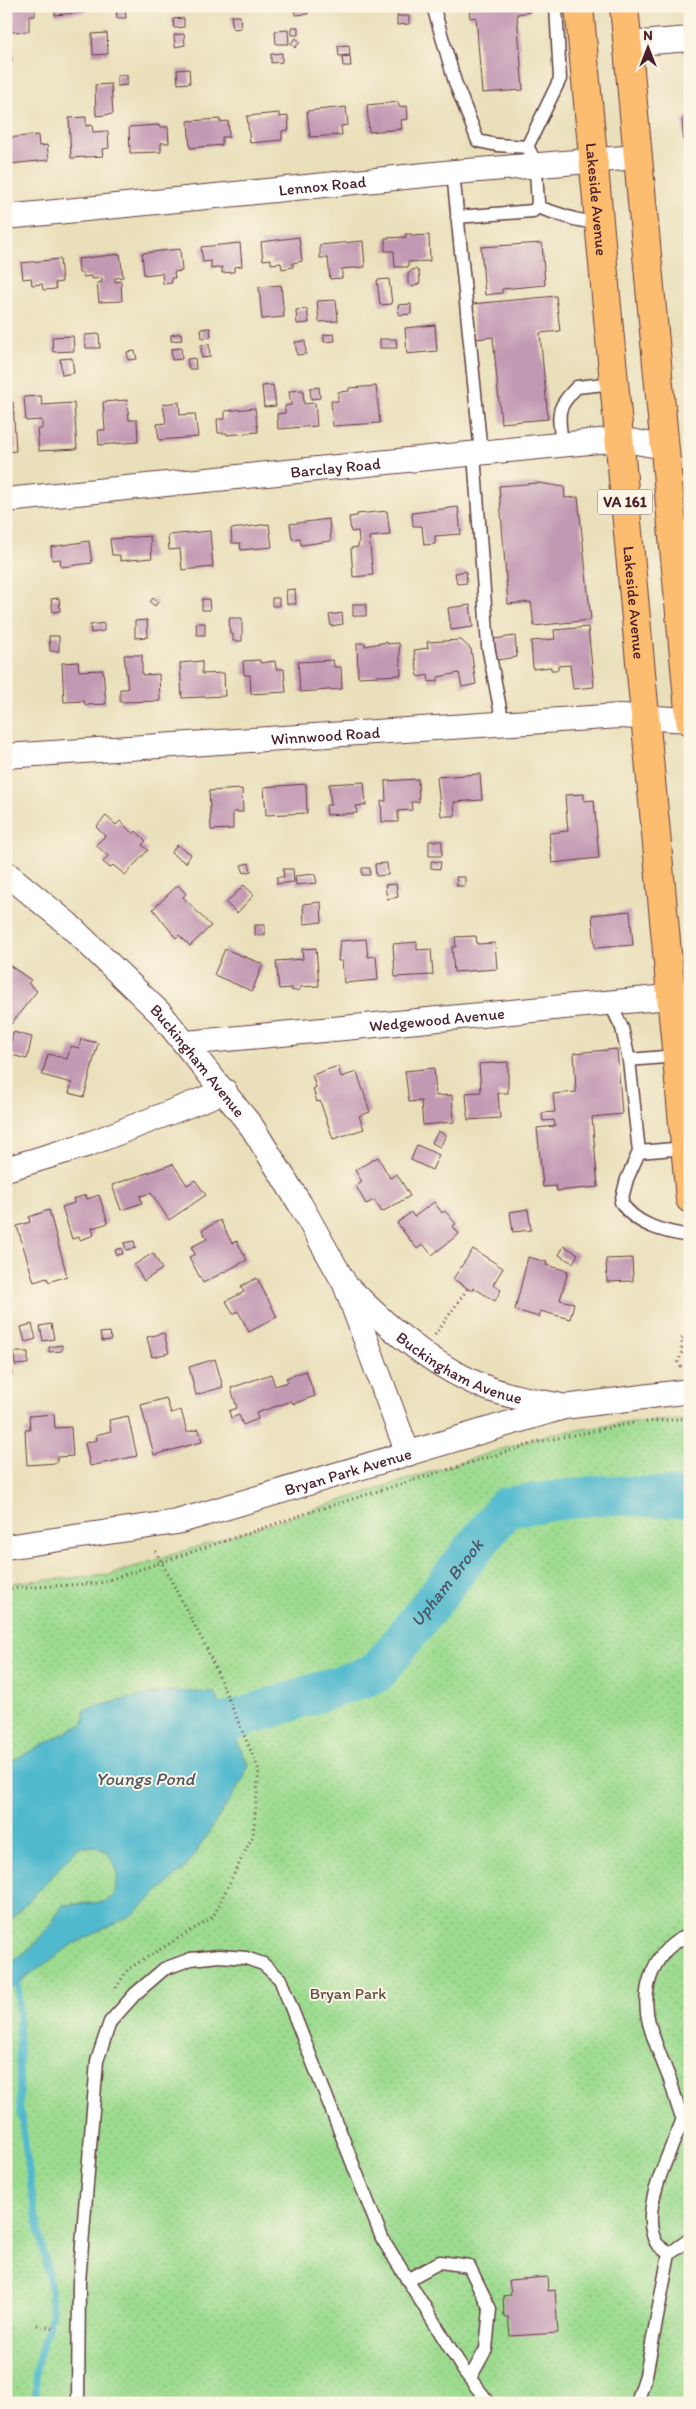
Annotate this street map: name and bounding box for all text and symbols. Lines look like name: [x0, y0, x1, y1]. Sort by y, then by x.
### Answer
north arrow: [624, 22, 674, 72]
text: N: [643, 27, 653, 44]
street label: Lakeside Avenue: [582, 142, 611, 257]
street label: Lennox Road: [278, 172, 367, 200]
street label: Barclay Road: [289, 454, 382, 482]
road number: VA 161: [598, 490, 652, 514]
street label: Lakeside Avenue: [619, 545, 649, 660]
street label: Winnwood Road: [270, 723, 381, 749]
street label: Buckingham Avenue: [146, 1000, 249, 1121]
street label: Wedgewood Avenue: [368, 1004, 505, 1036]
street label: Buckingham Avenue: [393, 1328, 524, 1408]
street label: Bryan Park Avenue: [282, 1444, 414, 1500]
water label: Upham Brook: [406, 1533, 489, 1631]
water label: Youngs Pond: [96, 1768, 197, 1790]
park label: Bryan Park: [310, 1984, 386, 2003]

